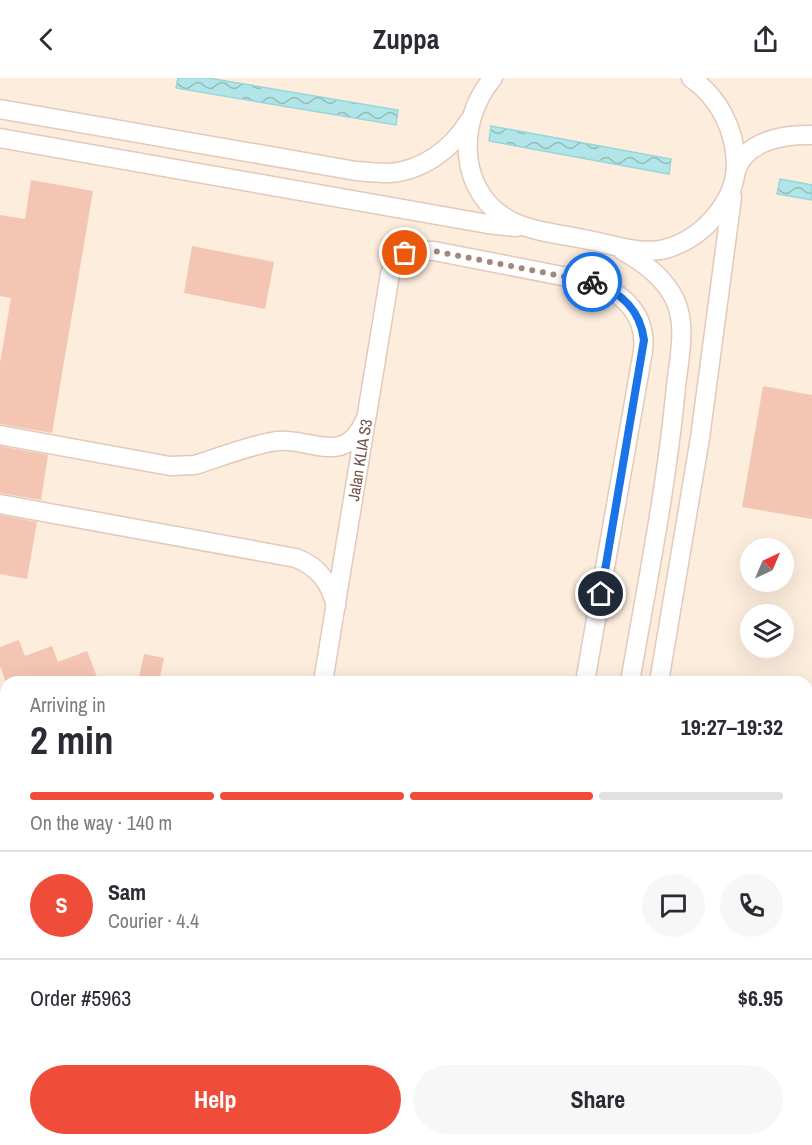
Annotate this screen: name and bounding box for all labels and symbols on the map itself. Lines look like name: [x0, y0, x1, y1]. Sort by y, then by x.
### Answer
pin: [379, 227, 430, 278]
courier: [562, 252, 622, 312]
street label: Jalan KLIA S3: [342, 417, 377, 502]
north arrow: [740, 538, 794, 592]
pin: [575, 568, 626, 619]

